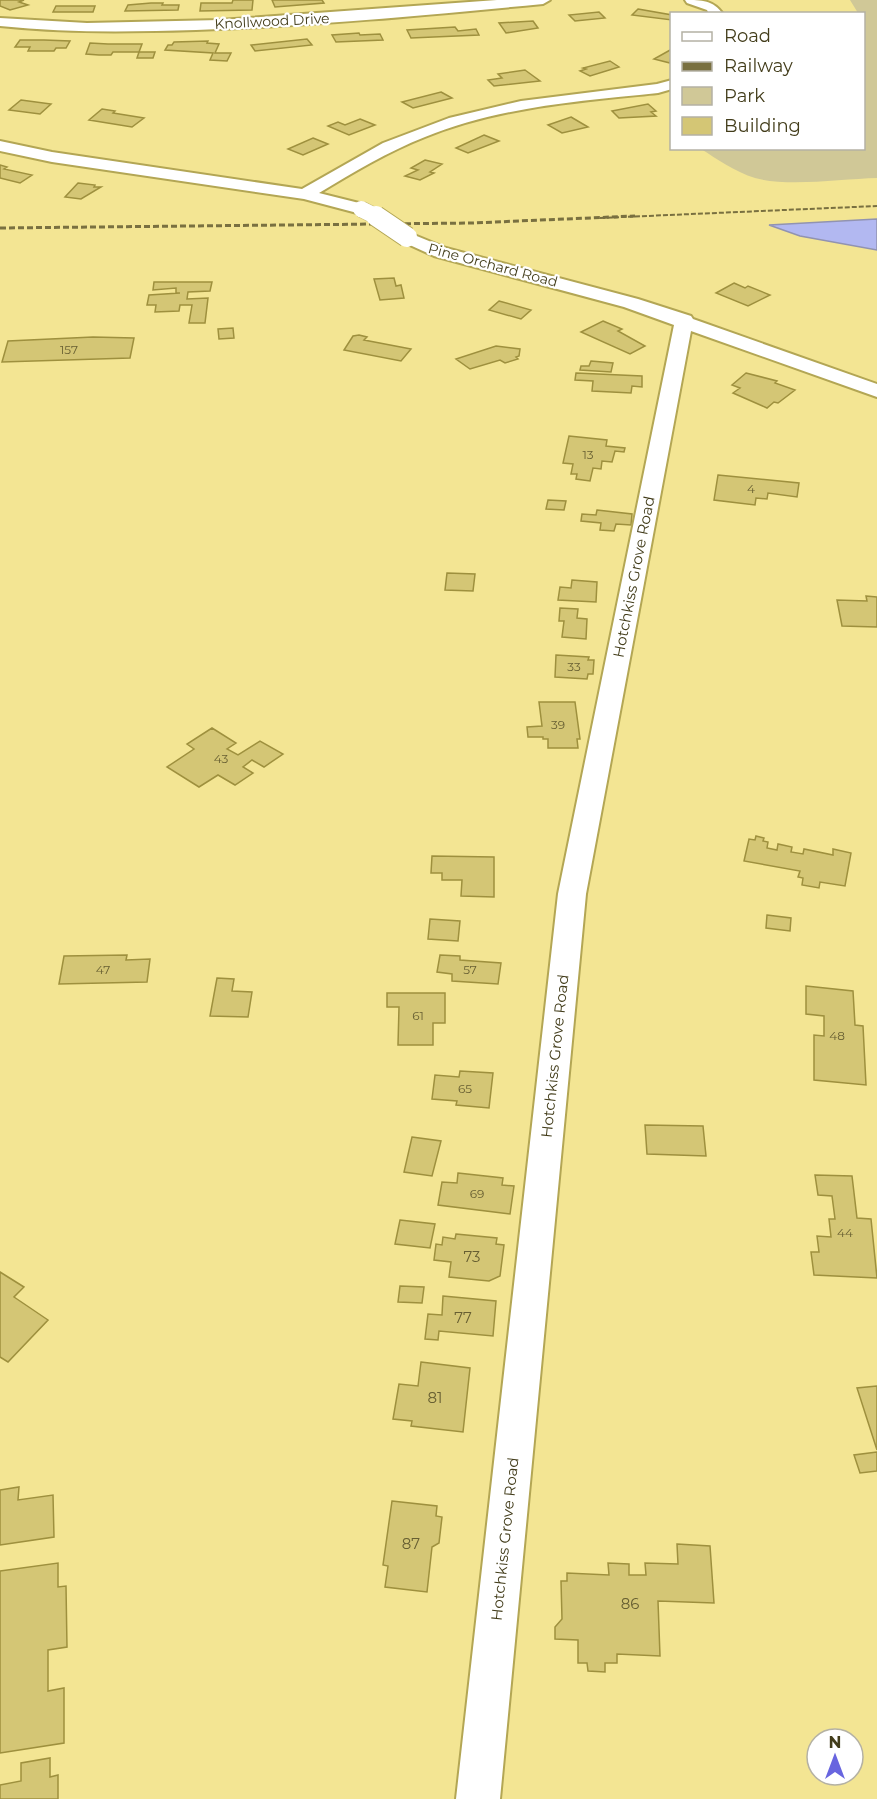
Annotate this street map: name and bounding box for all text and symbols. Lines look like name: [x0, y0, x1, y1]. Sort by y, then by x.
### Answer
street label: Knollwood Drive: [214, 9, 330, 33]
legend: [670, 12, 865, 150]
text: Road: [724, 25, 771, 47]
text: Railway: [724, 55, 793, 77]
text: Park: [724, 85, 765, 107]
text: Building: [724, 115, 801, 137]
street label: Pine Orchard Road: [426, 239, 560, 291]
house number: 157: [60, 342, 78, 357]
house number: 13: [582, 447, 594, 462]
house number: 4: [747, 481, 755, 496]
street label: Hotchkiss Grove Road: [609, 495, 658, 659]
house number: 33: [567, 659, 581, 674]
house number: 39: [551, 717, 565, 732]
house number: 43: [214, 751, 228, 766]
house number: 47: [96, 962, 110, 977]
house number: 57: [463, 962, 477, 977]
street label: Hotchkiss Grove Road: [536, 973, 573, 1139]
house number: 61: [412, 1008, 424, 1023]
house number: 48: [829, 1028, 845, 1043]
house number: 65: [458, 1081, 472, 1096]
house number: 69: [470, 1186, 484, 1201]
house number: 44: [837, 1225, 853, 1240]
house number: 73: [463, 1247, 481, 1266]
house number: 77: [454, 1308, 472, 1327]
house number: 81: [428, 1388, 443, 1407]
street label: Hotchkiss Grove Road: [486, 1456, 523, 1622]
house number: 87: [402, 1534, 420, 1553]
house number: 86: [621, 1594, 639, 1613]
north arrow: [805, 1727, 865, 1787]
text: N: [829, 1733, 841, 1752]

